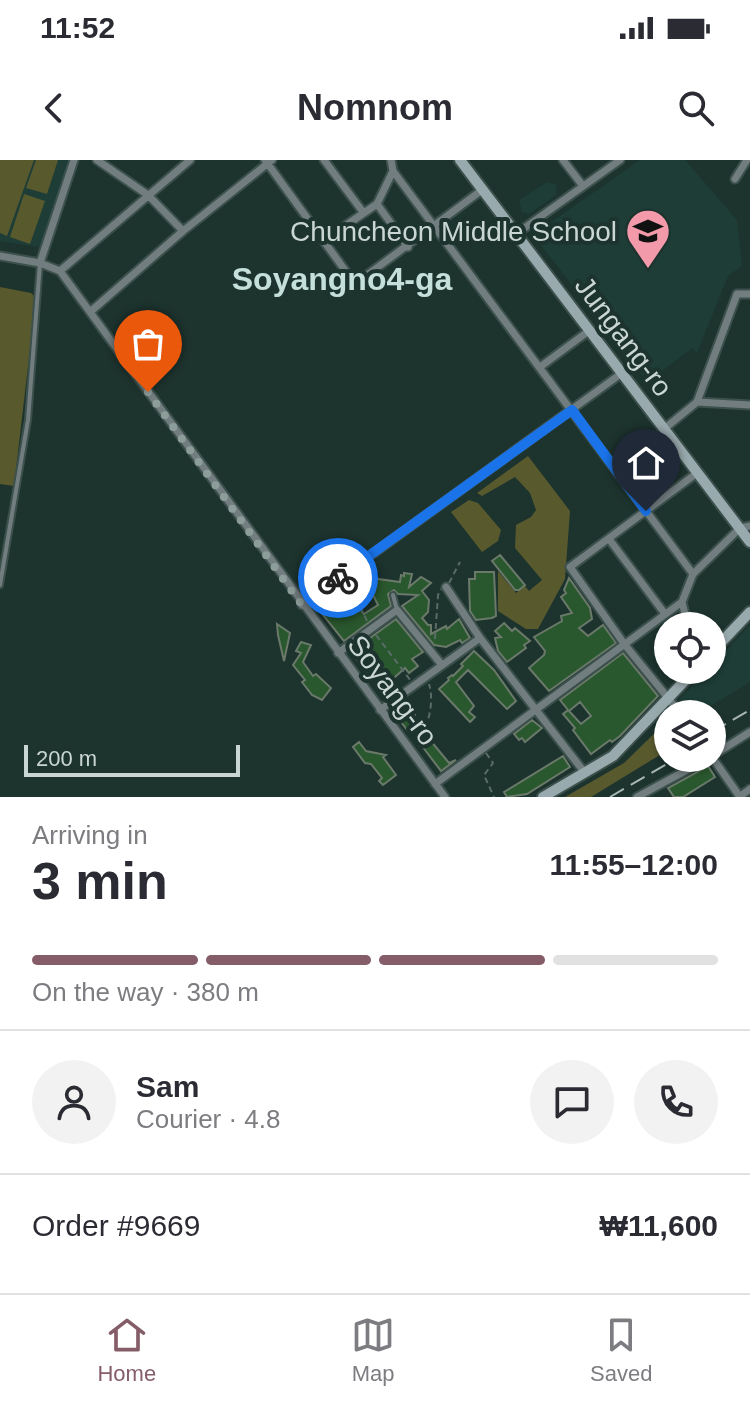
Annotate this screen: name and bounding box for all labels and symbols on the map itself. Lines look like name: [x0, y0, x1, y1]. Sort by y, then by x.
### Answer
school or university icon: Chuncheon Middle School: [624, 207, 672, 270]
place label: Chuncheon Middle School: [290, 216, 617, 247]
district label: Soyangno4-ga: [232, 261, 452, 297]
street label: Jungang-ro: [569, 270, 679, 402]
pin: [114, 310, 182, 392]
pin: [612, 429, 680, 511]
courier: [298, 538, 378, 618]
street label: Soyang-ro: [341, 629, 444, 751]
scale bar: [24, 741, 240, 777]

